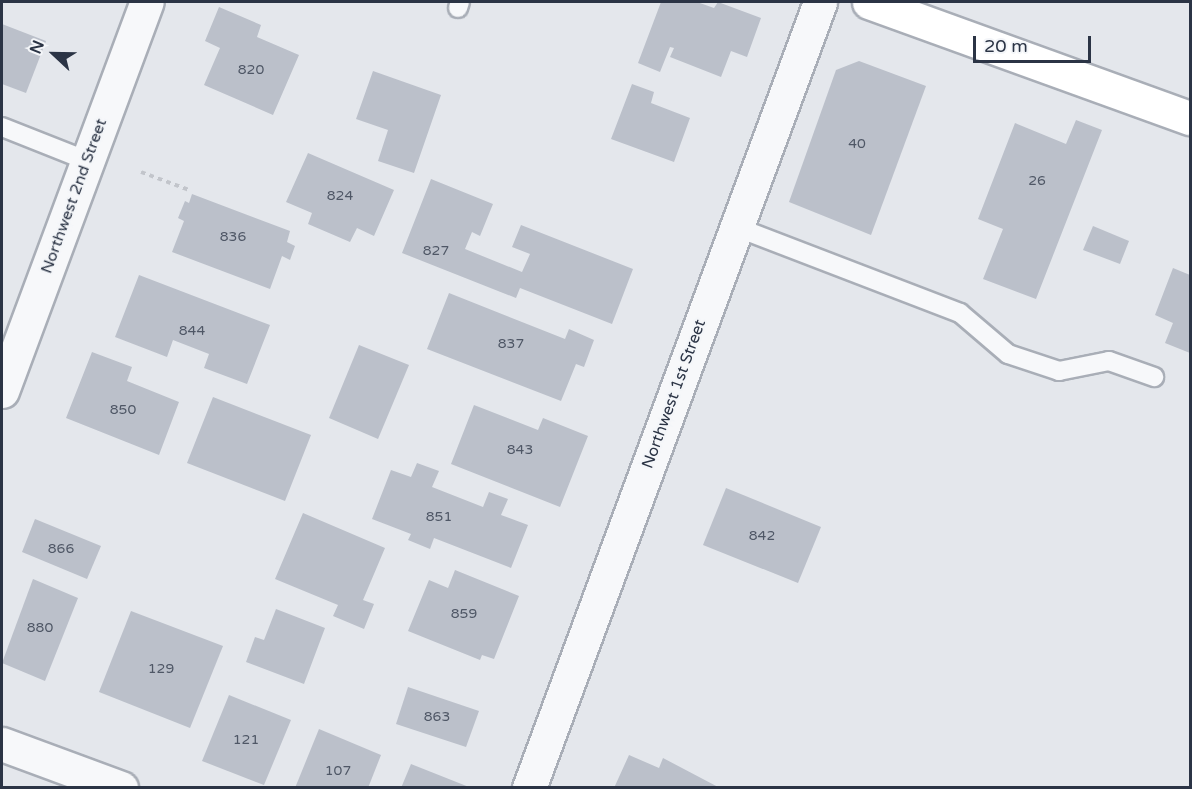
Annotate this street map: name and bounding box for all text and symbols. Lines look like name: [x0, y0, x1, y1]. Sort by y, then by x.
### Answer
north arrow: [24, 24, 84, 84]
scale bar: [976, 24, 1094, 62]
text: 20 m: [984, 35, 1028, 57]
text: N: [26, 38, 49, 57]
house number: 820: [238, 62, 264, 78]
street label: Northwest 2nd Street: [37, 116, 111, 276]
house number: 40: [848, 136, 866, 152]
house number: 26: [1028, 173, 1046, 189]
house number: 824: [327, 188, 353, 204]
house number: 836: [220, 229, 246, 245]
house number: 827: [423, 243, 449, 259]
street label: Northwest 1st Street: [638, 317, 710, 471]
house number: 844: [179, 323, 205, 339]
house number: 837: [498, 336, 524, 352]
house number: 850: [110, 402, 136, 418]
house number: 843: [507, 442, 533, 458]
house number: 851: [426, 509, 452, 525]
house number: 842: [749, 528, 775, 544]
house number: 866: [48, 541, 74, 557]
house number: 859: [451, 606, 477, 622]
house number: 880: [27, 620, 53, 636]
house number: 129: [148, 661, 174, 677]
house number: 863: [424, 709, 450, 725]
house number: 121: [233, 732, 259, 748]
house number: 107: [325, 763, 351, 779]

